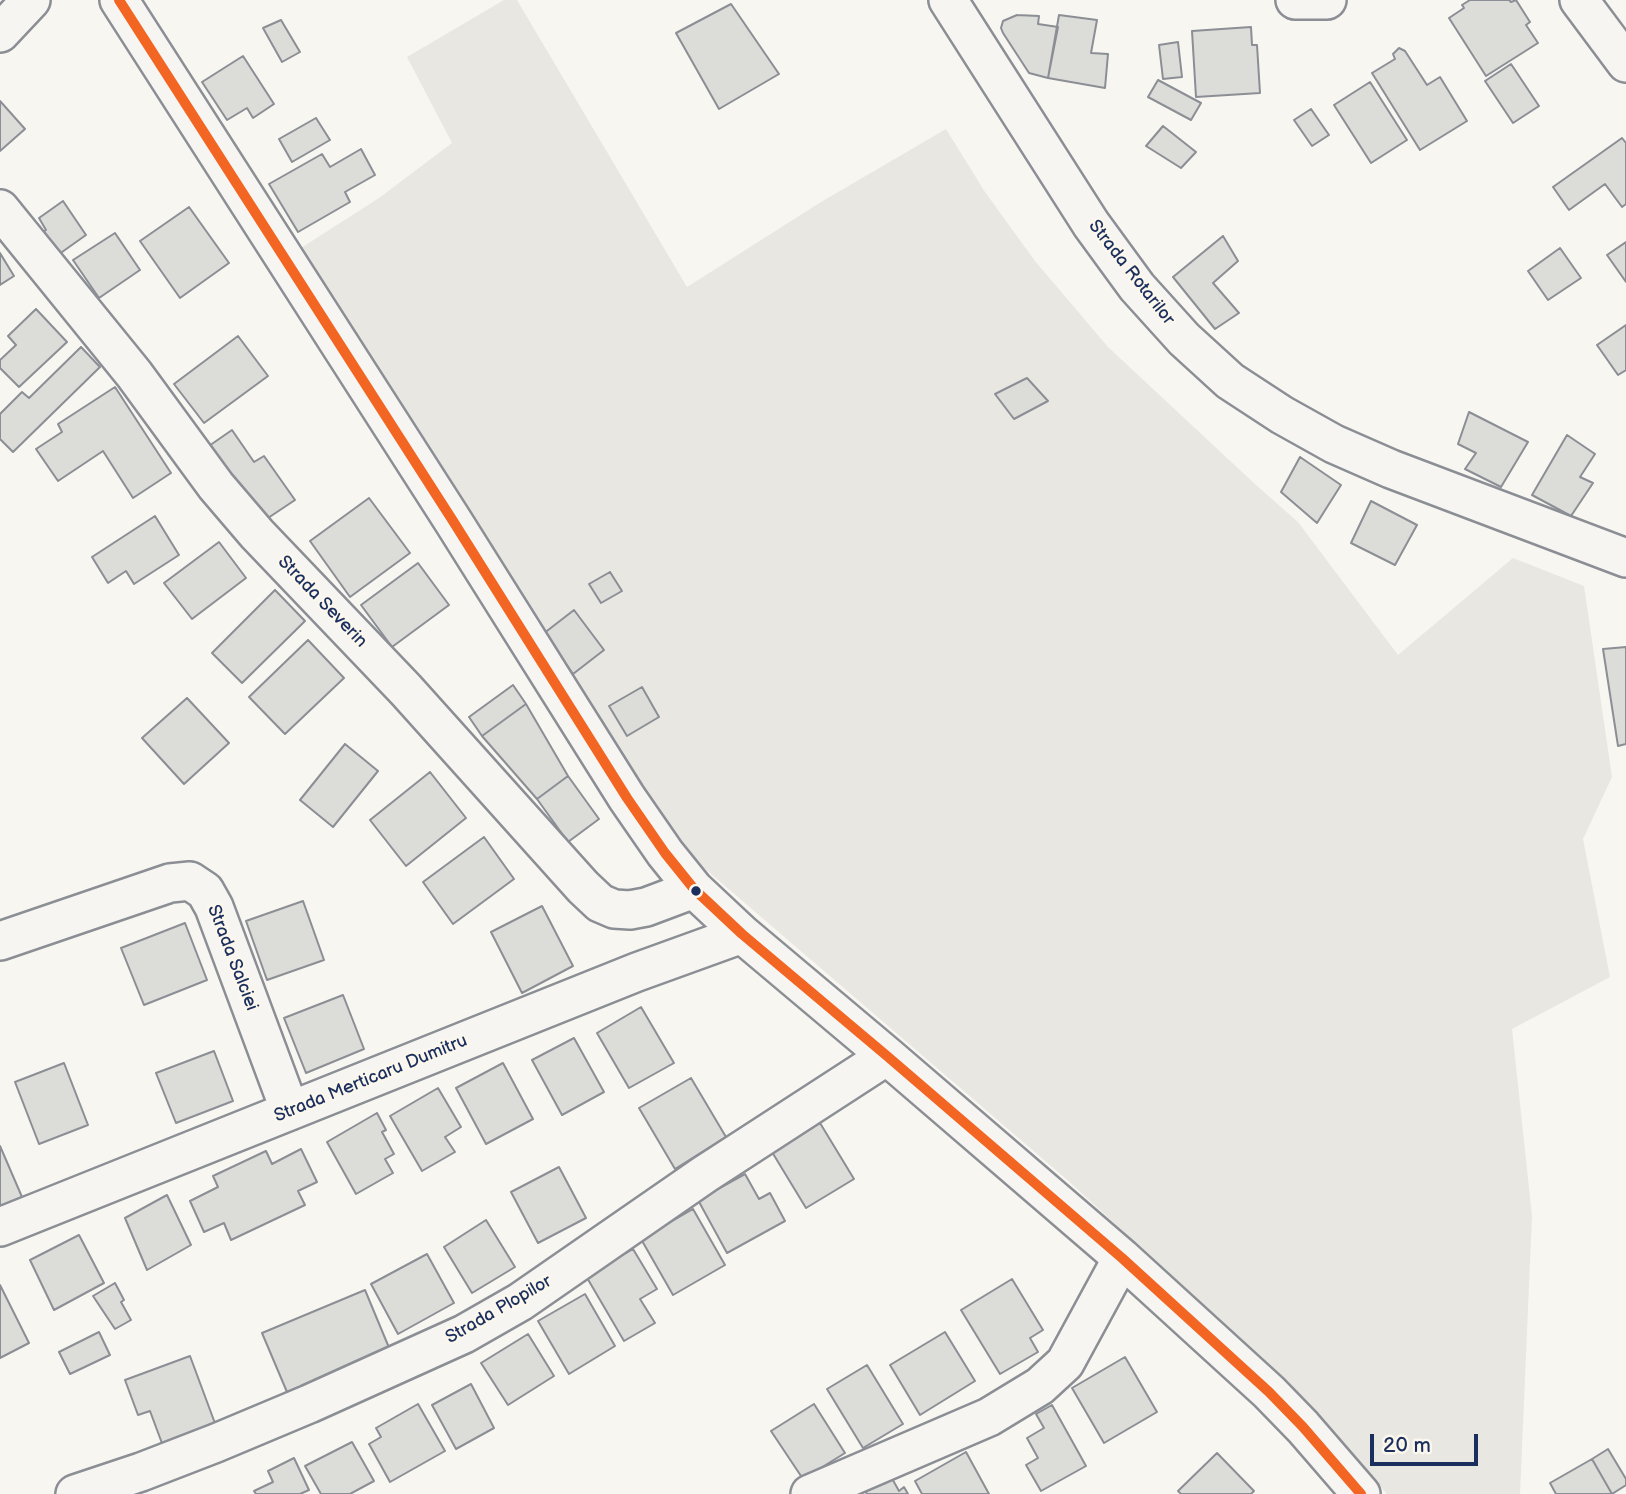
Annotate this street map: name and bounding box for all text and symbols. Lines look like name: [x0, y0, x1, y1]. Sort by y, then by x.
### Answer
street label: Strada Rotarilor: [1083, 216, 1179, 330]
street label: Strada Severin: [273, 551, 371, 653]
unlabelled marker: [689, 884, 703, 898]
street label: Strada Salciei: [202, 902, 262, 1014]
street label: Strada Merticaru Dumitru: [271, 1030, 471, 1128]
street label: Strada Plopilor: [442, 1271, 556, 1349]
scale bar: [1374, 1420, 1482, 1464]
text: 20 m: [1383, 1433, 1431, 1458]

